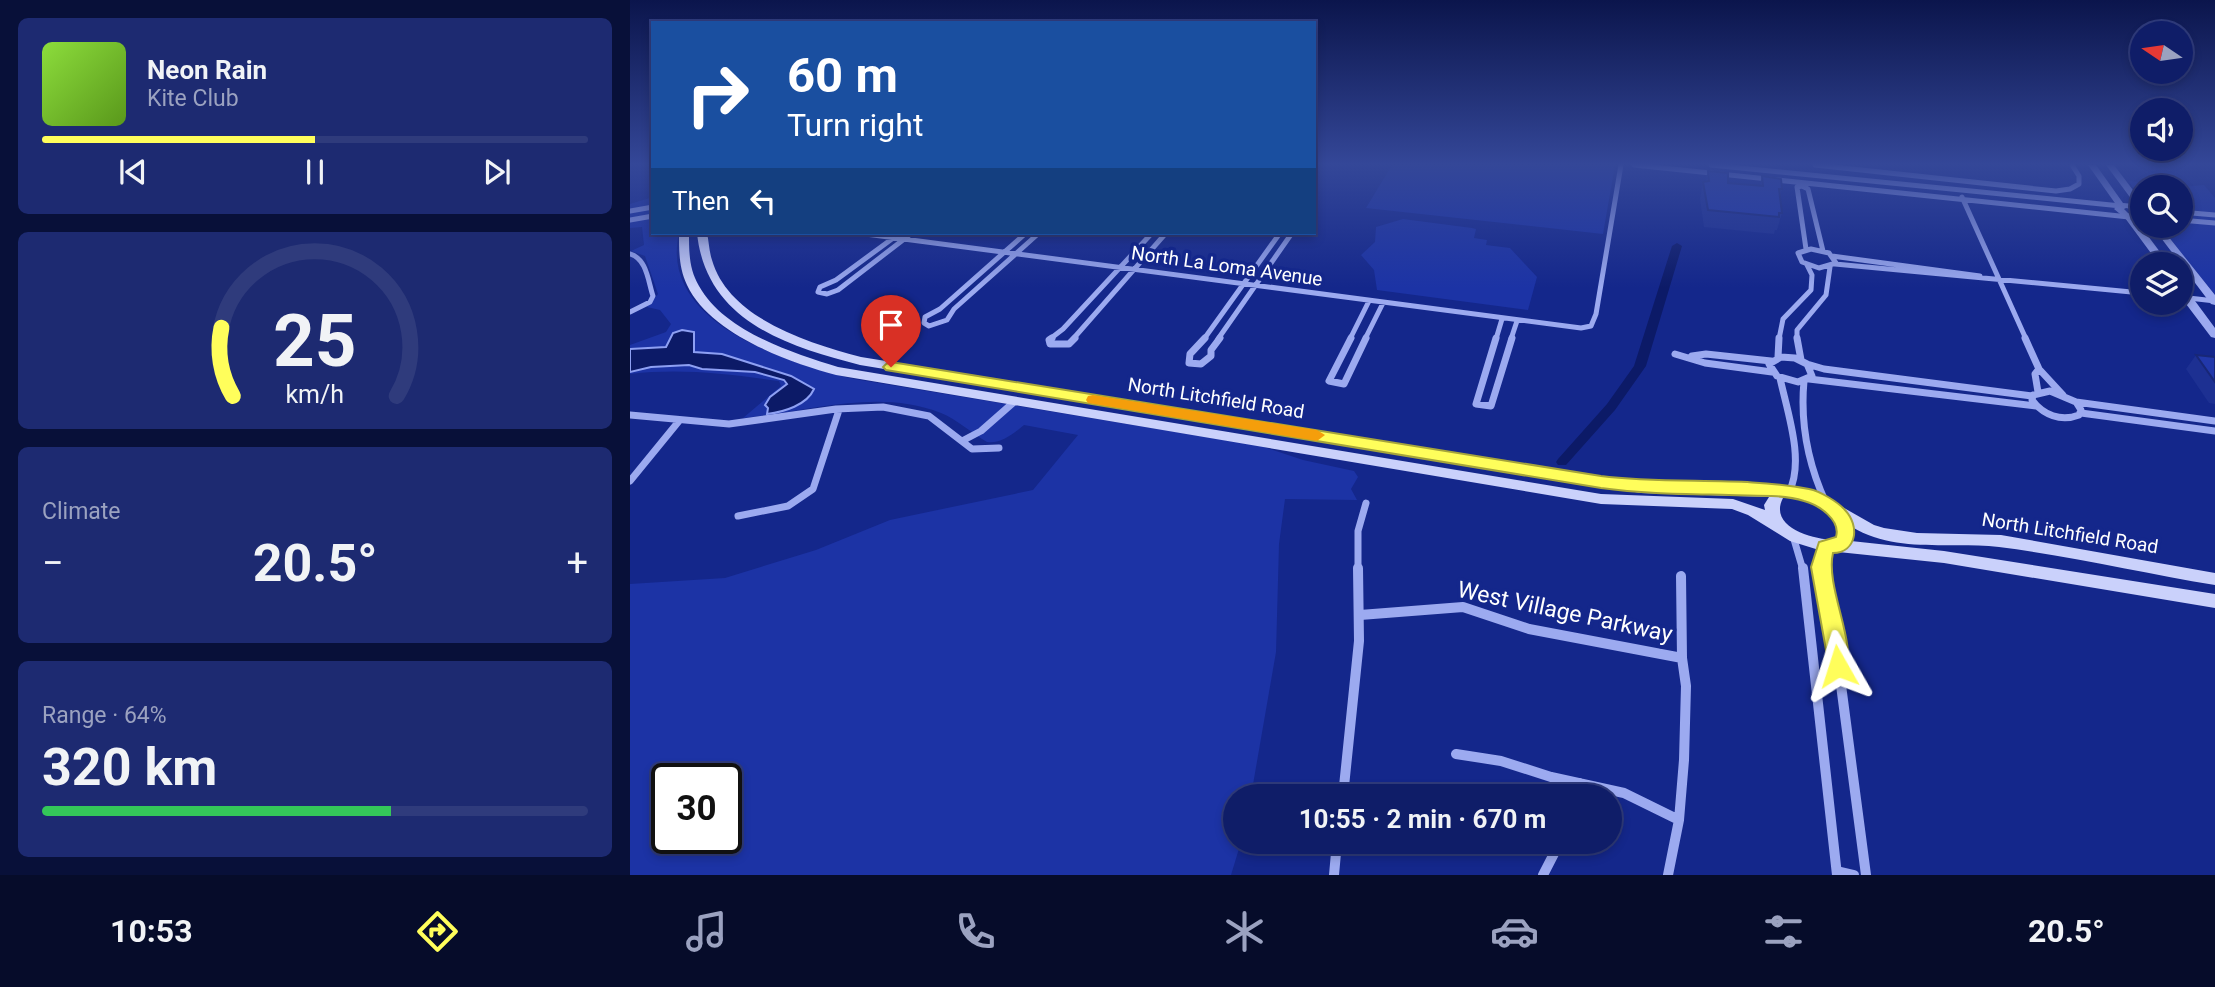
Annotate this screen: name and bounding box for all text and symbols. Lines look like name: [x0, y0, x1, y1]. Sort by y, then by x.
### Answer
north arrow: [2130, 21, 2193, 84]
map controls: [2130, 21, 2193, 315]
text: 60 m: [787, 47, 898, 104]
icon: right: [672, 49, 763, 140]
text: Neon Rain: [147, 55, 267, 85]
text: Kite Club: [147, 85, 239, 112]
button: sound: [2130, 98, 2193, 161]
text: Turn right: [787, 106, 923, 144]
icon: previous: [114, 153, 152, 191]
icon: pause: [296, 153, 334, 191]
icon: next: [478, 153, 516, 191]
button: search: [2130, 175, 2193, 238]
icon: left: [744, 182, 782, 220]
text: Then: [672, 186, 730, 216]
street label: North La Loma Avenue: [1130, 241, 1324, 291]
button: layers: [2130, 252, 2193, 315]
pin: [861, 295, 921, 367]
text: 25: [273, 299, 357, 385]
icon: arrive: [872, 306, 910, 344]
street label: North Litchfield Road: [1126, 373, 1306, 423]
text: km/h: [286, 380, 344, 409]
text: Climate: [42, 498, 121, 525]
street label: North Litchfield Road: [1980, 508, 2160, 558]
text: 20.5°: [253, 533, 378, 594]
text: −: [42, 541, 64, 585]
text: +: [566, 541, 588, 585]
street label: West Village Parkway: [1455, 576, 1675, 648]
position arrow: [1801, 629, 1875, 703]
text: Range · 64%: [42, 702, 167, 729]
text: 320 km: [42, 737, 217, 798]
speed limit sign: 30: [651, 763, 742, 854]
text: 10:55 · 2 min · 670 m: [1299, 804, 1546, 834]
icon: directions: [413, 907, 462, 956]
icon: music: [682, 907, 731, 956]
icon: phone: [951, 907, 1000, 956]
icon: climate: [1220, 907, 1269, 956]
icon: car: [1490, 907, 1539, 956]
icon: filters: [1759, 907, 1808, 956]
text: 10:53: [110, 912, 193, 950]
text: 20.5°: [2028, 912, 2105, 950]

